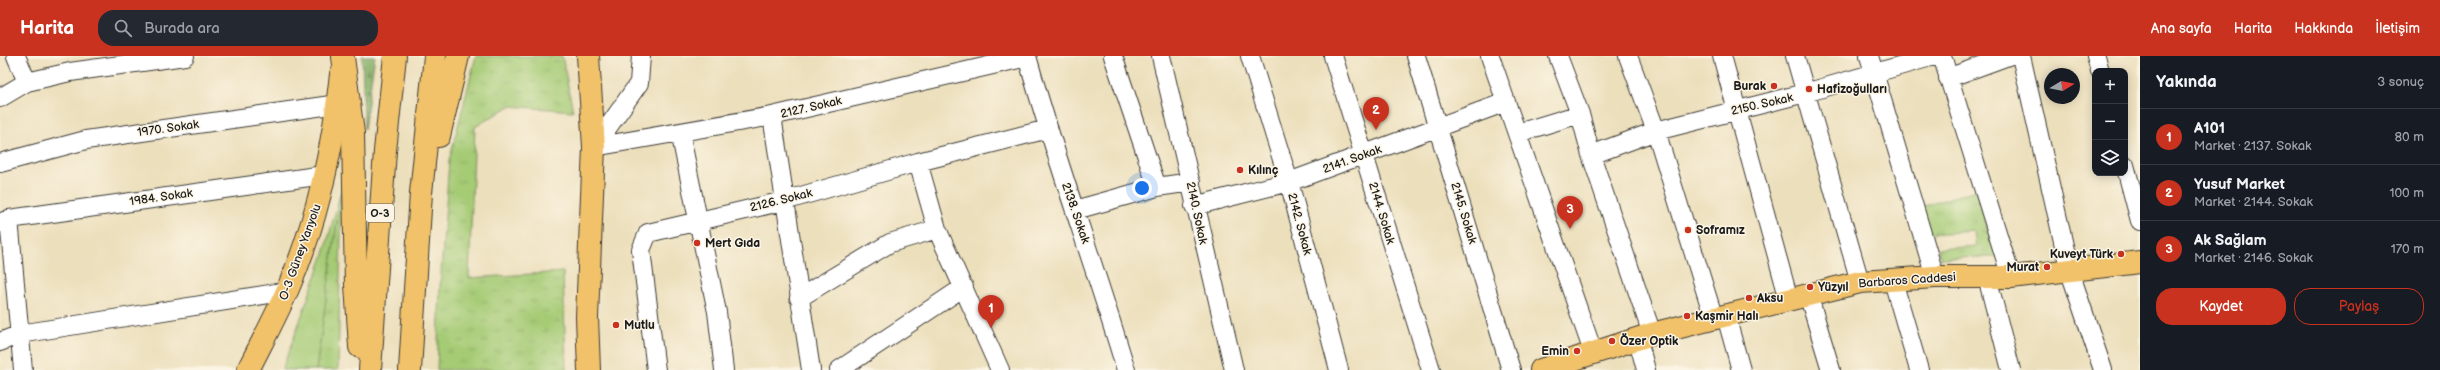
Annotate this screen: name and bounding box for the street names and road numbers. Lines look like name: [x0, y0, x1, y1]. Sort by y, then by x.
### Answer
street label: 2150. Sokak: [1730, 90, 1795, 119]
street label: 2127. Sokak: [779, 93, 843, 122]
street label: 1970. Sokak: [136, 117, 200, 140]
street label: 2141. Sokak: [1321, 142, 1384, 177]
street label: 2140. Sokak: [1183, 180, 1210, 246]
street label: 2144. Sokak: [1365, 180, 1398, 246]
street label: 2138. Sokak: [1058, 181, 1093, 246]
street label: 2145. Sokak: [1447, 181, 1480, 246]
street label: 2126. Sokak: [748, 185, 814, 215]
street label: 1984. Sokak: [128, 186, 194, 209]
street label: 2142. Sokak: [1284, 191, 1315, 257]
street label: O-3 Güney Yanyolu: [276, 202, 325, 302]
road number: O-3: [366, 204, 394, 222]
street label: Barbaros Caddesi: [1858, 270, 1957, 291]

